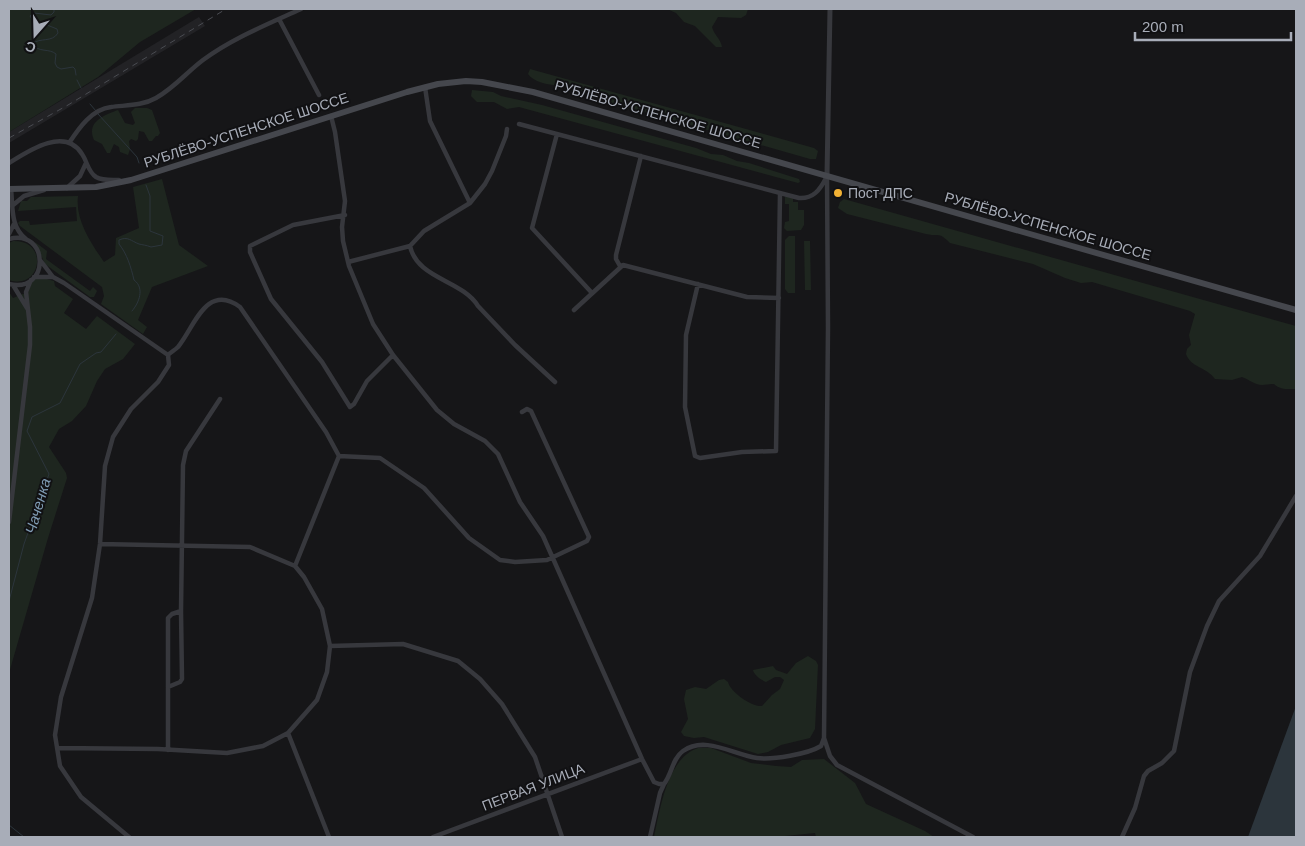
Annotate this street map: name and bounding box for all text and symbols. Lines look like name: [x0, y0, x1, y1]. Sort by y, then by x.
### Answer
north arrow: [10, 10, 60, 60]
scale bar: [1135, 10, 1291, 42]
text: 200 m: [1142, 18, 1184, 35]
text: С: [23, 38, 38, 56]
street label: РУБЛЁВО-УСПЕНСКОЕ ШОССЕ: [553, 77, 763, 151]
street label: РУБЛЁВО-УСПЕНСКОЕ ШОССЕ: [142, 89, 350, 171]
place label: Пост ДПС: [848, 185, 913, 201]
marker: Пост ДПС: [832, 187, 844, 199]
street label: РУБЛЁВО-УСПЕНСКОЕ ШОССЕ: [943, 189, 1153, 263]
water label: Чаченка: [21, 476, 54, 536]
street label: ПЕРВАЯ УЛИЦА: [480, 760, 587, 814]

